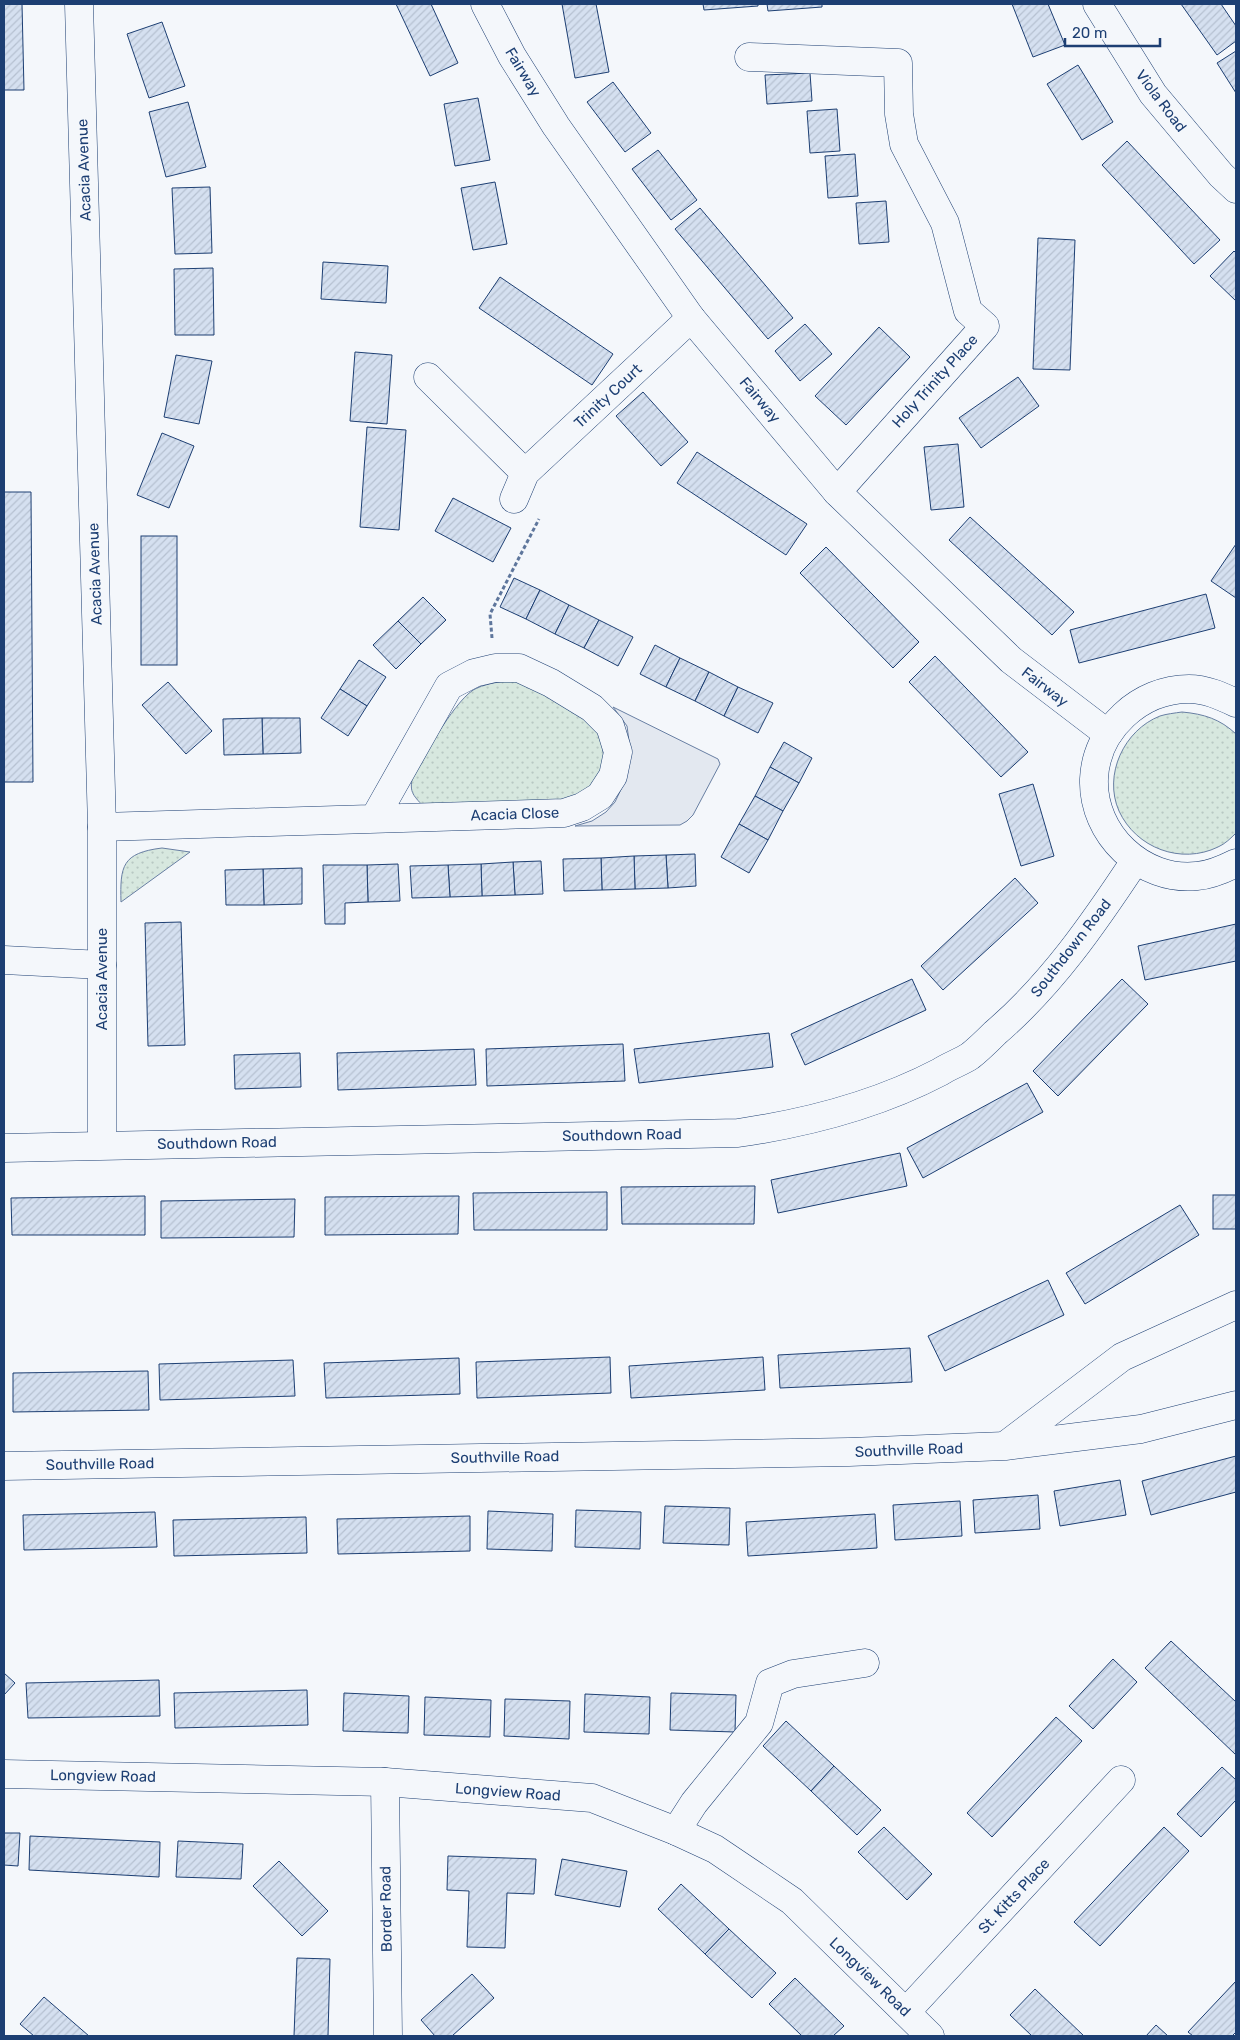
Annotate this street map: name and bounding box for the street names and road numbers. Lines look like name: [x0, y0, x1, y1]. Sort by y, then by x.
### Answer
street label: Fairway: [501, 44, 545, 100]
street label: Viola Road: [1132, 66, 1190, 136]
street label: Acacia Avenue: [73, 118, 95, 222]
street label: Holy Trinity Place: [888, 331, 982, 431]
street label: Trinity Court: [570, 360, 646, 432]
street label: Fairway: [736, 373, 784, 427]
street label: Acacia Avenue: [84, 522, 106, 626]
street label: Fairway: [1018, 663, 1072, 711]
street label: Acacia Close: [470, 803, 560, 825]
street label: Southdown Road: [1027, 895, 1115, 1001]
street label: Acacia Avenue: [93, 928, 111, 1030]
street label: Southdown Road: [562, 1125, 682, 1145]
street label: Southdown Road: [157, 1133, 277, 1153]
street label: Southville Road: [854, 1439, 964, 1461]
street label: Southville Road: [451, 1447, 559, 1467]
street label: Southville Road: [46, 1454, 154, 1474]
street label: Longview Road: [50, 1766, 156, 1786]
street label: Longview Road: [455, 1779, 561, 1805]
street label: St. Kitts Place: [974, 1855, 1054, 1937]
street label: Border Road: [376, 1866, 396, 1952]
street label: Longview Road: [826, 1934, 914, 2020]

